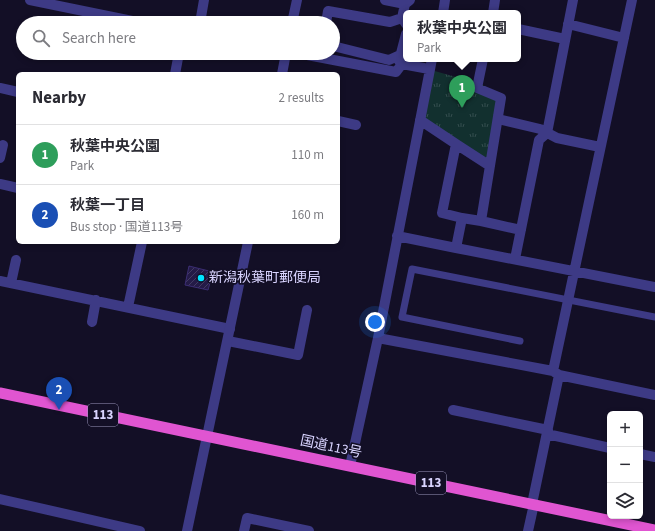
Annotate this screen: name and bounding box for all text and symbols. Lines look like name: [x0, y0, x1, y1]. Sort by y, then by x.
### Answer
popup: [403, 10, 521, 62]
search box: [16, 16, 340, 60]
text: 秋葉中央公園: [417, 18, 507, 39]
icon: search: [30, 27, 52, 49]
text: Search here: [62, 28, 136, 49]
text: Park: [417, 39, 441, 57]
pin: 1: [449, 75, 475, 108]
text: Nearby: [32, 86, 86, 110]
text: 2 results: [279, 89, 324, 107]
text: 秋葉中央公園: [70, 136, 160, 157]
text: 1: [42, 146, 48, 164]
text: 110 m: [291, 146, 324, 164]
text: Park: [70, 157, 94, 175]
text: 秋葉一丁目: [70, 195, 145, 216]
text: 2: [42, 206, 48, 224]
text: 160 m: [291, 206, 324, 224]
text: Bus stop · 国道113号: [70, 218, 183, 236]
place label: 新潟秋葉町郵便局: [209, 268, 321, 288]
marker: 新潟秋葉町郵便局: [196, 273, 206, 283]
your location: [365, 312, 385, 332]
pin: 2: [46, 377, 72, 410]
road number: 113: [88, 404, 118, 426]
map controls: [607, 411, 643, 519]
button: +: [607, 411, 643, 447]
street label: 国道113号: [298, 431, 364, 463]
button: −: [607, 447, 643, 483]
road number: 113: [416, 472, 446, 494]
button: layers: [607, 483, 643, 519]

